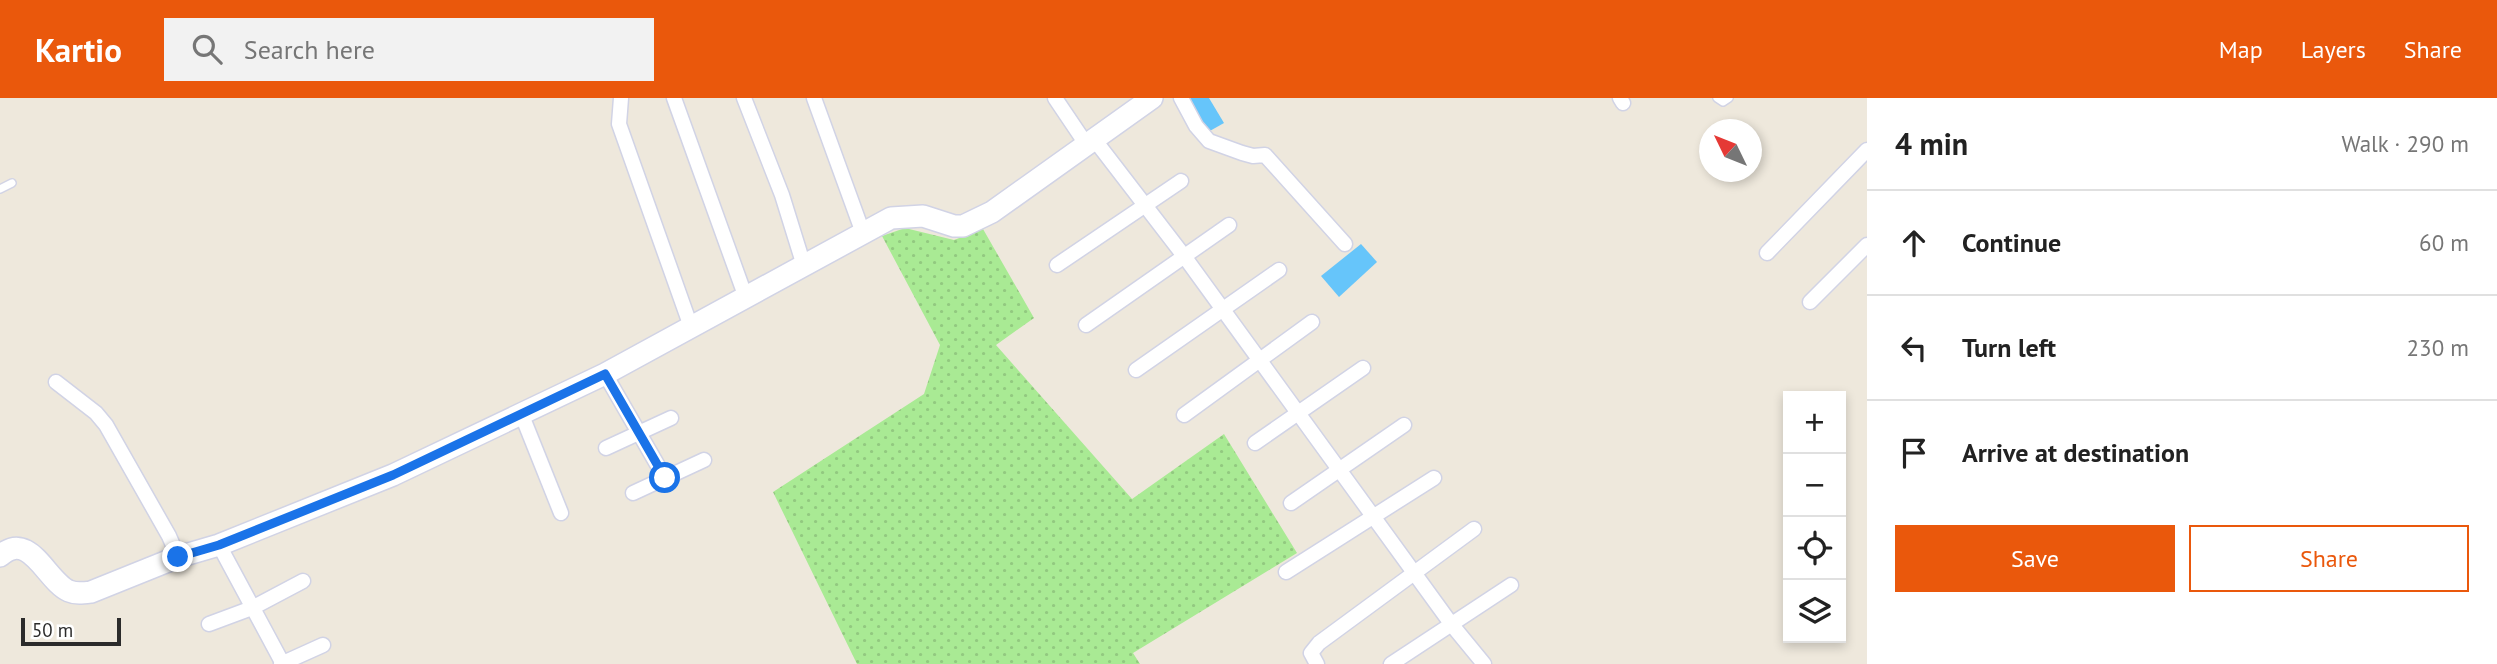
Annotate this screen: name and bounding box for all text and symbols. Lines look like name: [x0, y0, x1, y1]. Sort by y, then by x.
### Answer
search box: [164, 18, 654, 81]
text: Kartio: [35, 28, 122, 71]
icon: search: [188, 30, 226, 68]
text: Search here: [244, 33, 375, 66]
text: Map: [2219, 34, 2263, 65]
text: Layers: [2301, 34, 2366, 65]
text: Share: [2404, 34, 2462, 65]
north arrow: [1699, 119, 1762, 182]
text: 4 min: [1895, 124, 1968, 163]
text: Walk · 290 m: [2342, 129, 2469, 158]
icon: ahead: [1895, 224, 1933, 262]
text: Continue: [1962, 226, 2061, 259]
text: 60 m: [2419, 228, 2469, 257]
icon: left: [1895, 329, 1933, 367]
text: Turn left: [1962, 331, 2056, 364]
text: 230 m: [2407, 333, 2469, 362]
map controls: [1783, 391, 1846, 643]
button: +: [1783, 391, 1846, 454]
icon: arrive: [1895, 434, 1933, 472]
text: Arrive at destination: [1962, 436, 2189, 469]
button: −: [1783, 454, 1846, 517]
route start: [649, 462, 680, 493]
button: locate: [1783, 517, 1846, 580]
button: Save: [1895, 525, 2175, 592]
button: Share: [2189, 525, 2469, 592]
route end: [162, 541, 193, 572]
button: layers: [1783, 580, 1846, 643]
scale bar: [21, 615, 121, 647]
text: 50 m: [32, 618, 73, 642]

